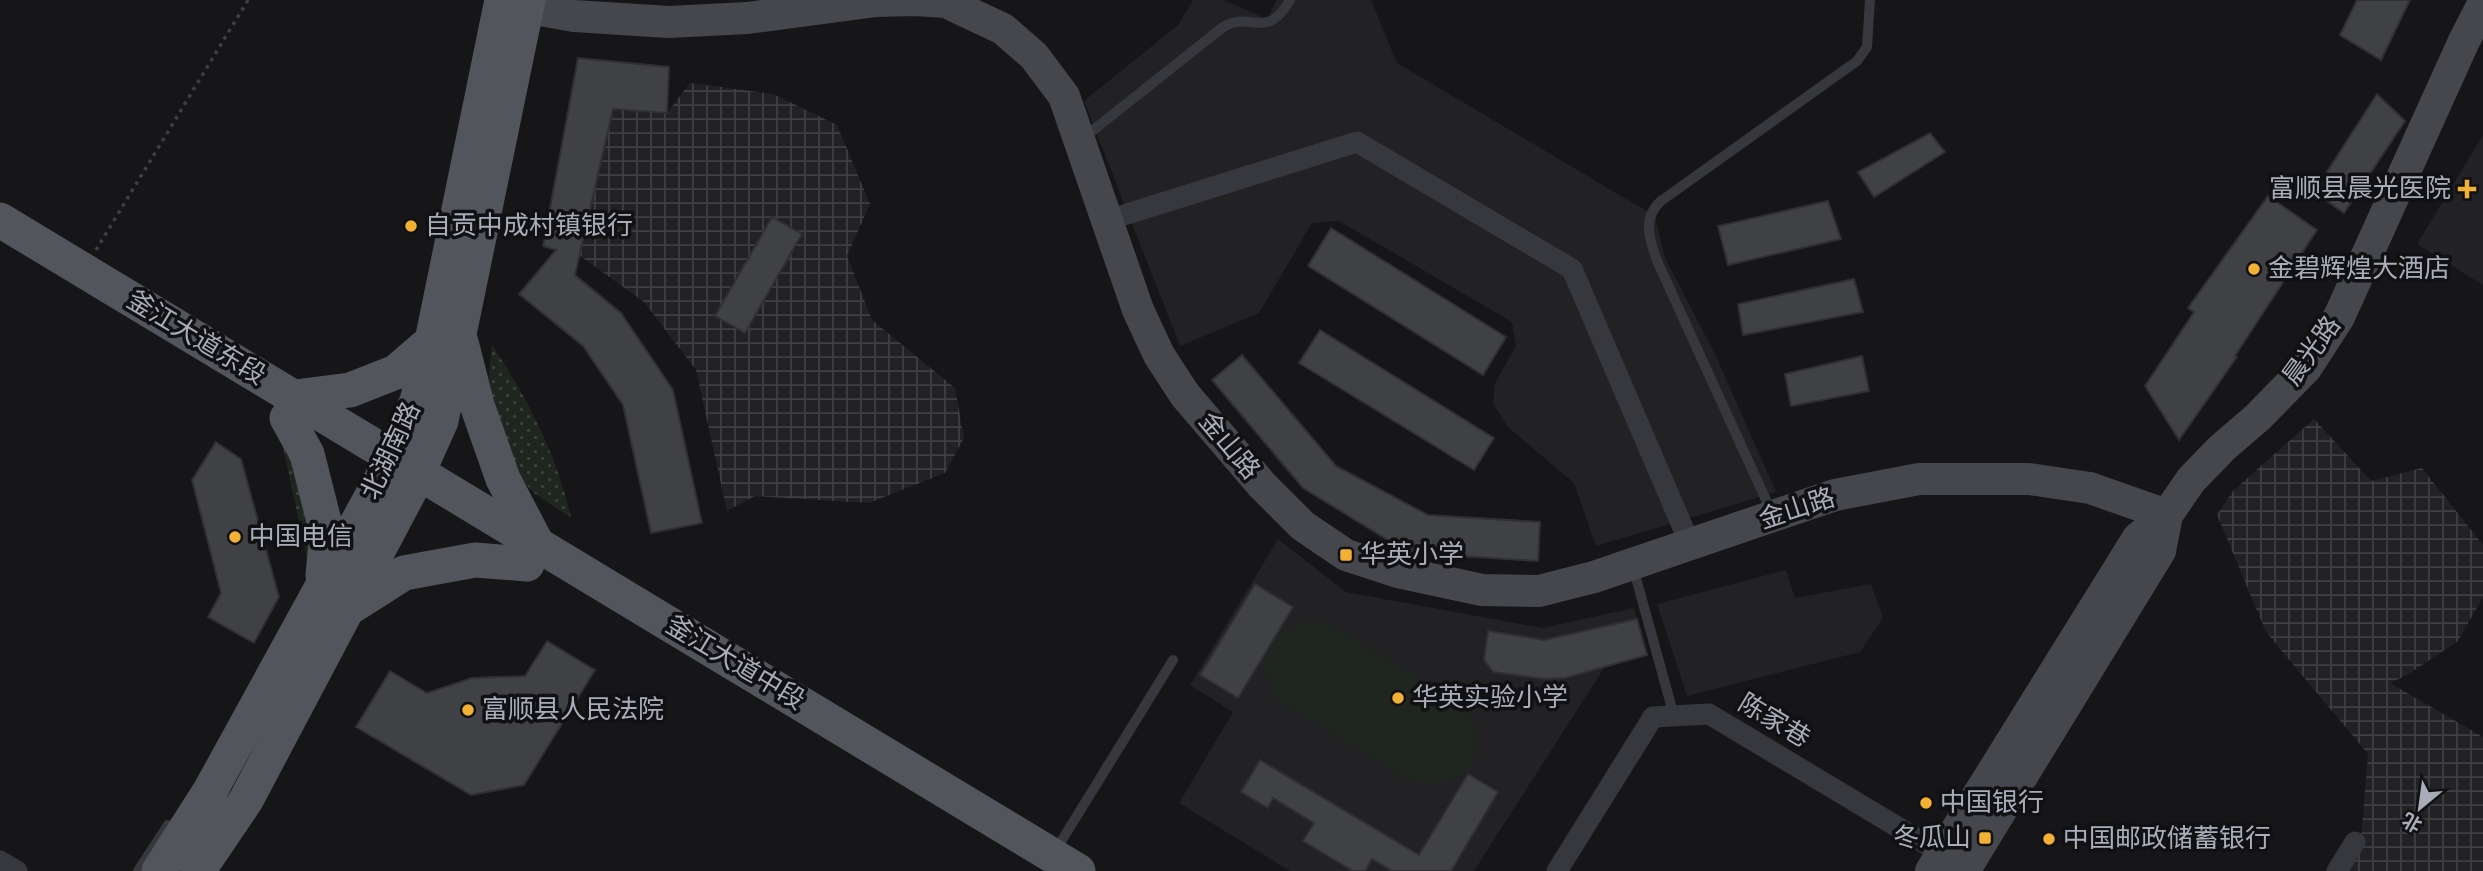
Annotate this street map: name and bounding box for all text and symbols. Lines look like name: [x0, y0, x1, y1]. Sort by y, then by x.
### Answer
place label: 富顺县晨光医院: [2269, 174, 2451, 202]
marker: 富顺县晨光医院: [2457, 179, 2477, 199]
place label: 自贡中成村镇银行: [425, 212, 633, 239]
marker: 自贡中成村镇银行: [403, 218, 419, 234]
place label: 金碧辉煌大酒店: [2268, 255, 2450, 282]
marker: 金碧辉煌大酒店: [2246, 261, 2262, 277]
street label: 釜江大道东段: [122, 285, 271, 389]
street label: 晨光路: [2278, 311, 2345, 390]
street label: 北湖南路: [356, 398, 425, 504]
street label: 金山路: [1194, 407, 1265, 484]
street label: 金山路: [1756, 484, 1838, 533]
place label: 中国电信: [249, 523, 353, 550]
marker: 中国电信: [227, 529, 243, 545]
place label: 华英小学: [1360, 540, 1464, 568]
marker: 华英小学: [1338, 547, 1354, 563]
street label: 釜江大道中段: [661, 610, 810, 714]
place label: 华英实验小学: [1412, 683, 1568, 711]
street label: 陈家巷: [1734, 688, 1815, 752]
marker: 华英实验小学: [1390, 690, 1406, 706]
place label: 富顺县人民法院: [482, 695, 664, 723]
marker: 富顺县人民法院: [460, 702, 476, 718]
north arrow: [2385, 773, 2455, 843]
place label: 中国银行: [1940, 789, 2044, 816]
marker: 中国银行: [1918, 795, 1934, 811]
text: 北: [2399, 809, 2425, 835]
place label: 冬瓜山: [1893, 824, 1971, 851]
place label: 中国邮政储蓄银行: [2063, 825, 2271, 852]
marker: 冬瓜山: [1977, 830, 1993, 846]
marker: 中国邮政储蓄银行: [2041, 831, 2057, 847]

